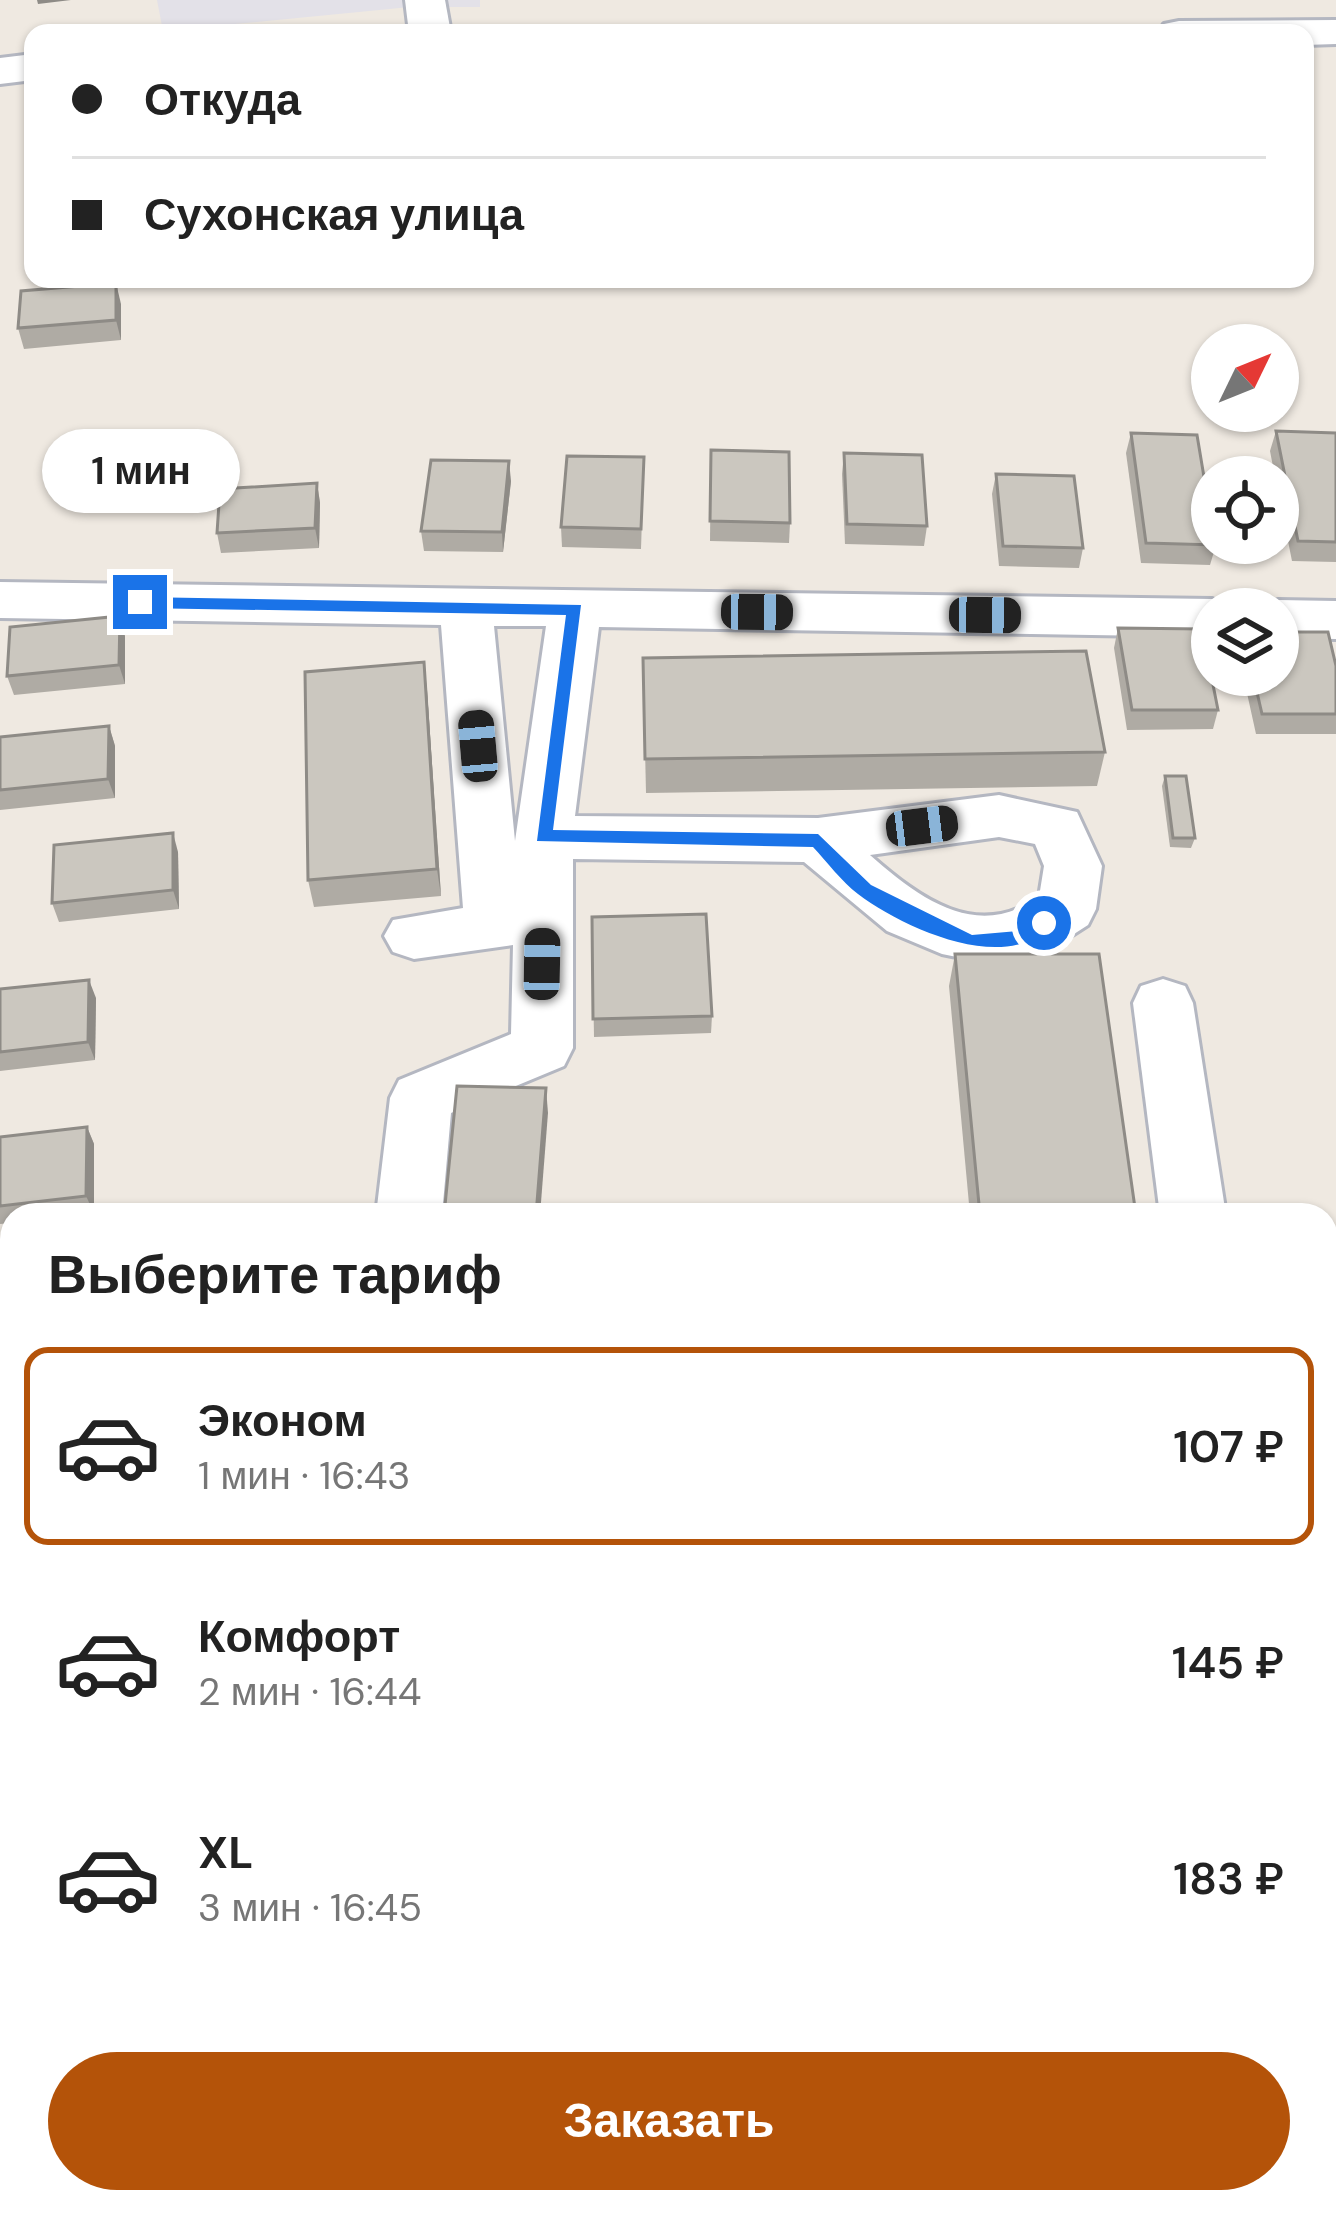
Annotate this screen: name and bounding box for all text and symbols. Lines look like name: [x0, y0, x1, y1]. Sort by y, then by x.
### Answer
text: Откуда: [144, 70, 301, 129]
text: Сухонская улица: [144, 185, 524, 244]
north arrow: [1191, 324, 1299, 432]
map controls: [1191, 324, 1299, 696]
callout: 1 мин: [41, 428, 239, 512]
text: 1 мин: [91, 445, 191, 496]
button: locate: [1191, 456, 1299, 564]
route end: [113, 575, 167, 629]
button: layers: [1191, 588, 1299, 696]
car: [721, 593, 793, 631]
car: [949, 596, 1021, 634]
car: [457, 709, 499, 783]
car: [884, 804, 960, 848]
route start: [1017, 896, 1071, 950]
car: [523, 928, 561, 1000]
text: Выберите тариф: [48, 1239, 502, 1310]
text: Эконом: [198, 1391, 367, 1450]
icon: car: [54, 1392, 162, 1500]
text: 107 ₽: [1173, 1417, 1284, 1476]
text: 1 мин · 16:43: [198, 1450, 410, 1501]
text: Комфорт: [198, 1607, 400, 1666]
icon: car: [54, 1608, 162, 1716]
text: 145 ₽: [1172, 1633, 1284, 1692]
text: 2 мин · 16:44: [198, 1666, 421, 1717]
text: XL: [198, 1823, 253, 1882]
icon: car: [54, 1824, 162, 1932]
text: 183 ₽: [1173, 1849, 1284, 1908]
text: 3 мин · 16:45: [198, 1882, 422, 1933]
button: Заказать: [48, 2052, 1290, 2190]

